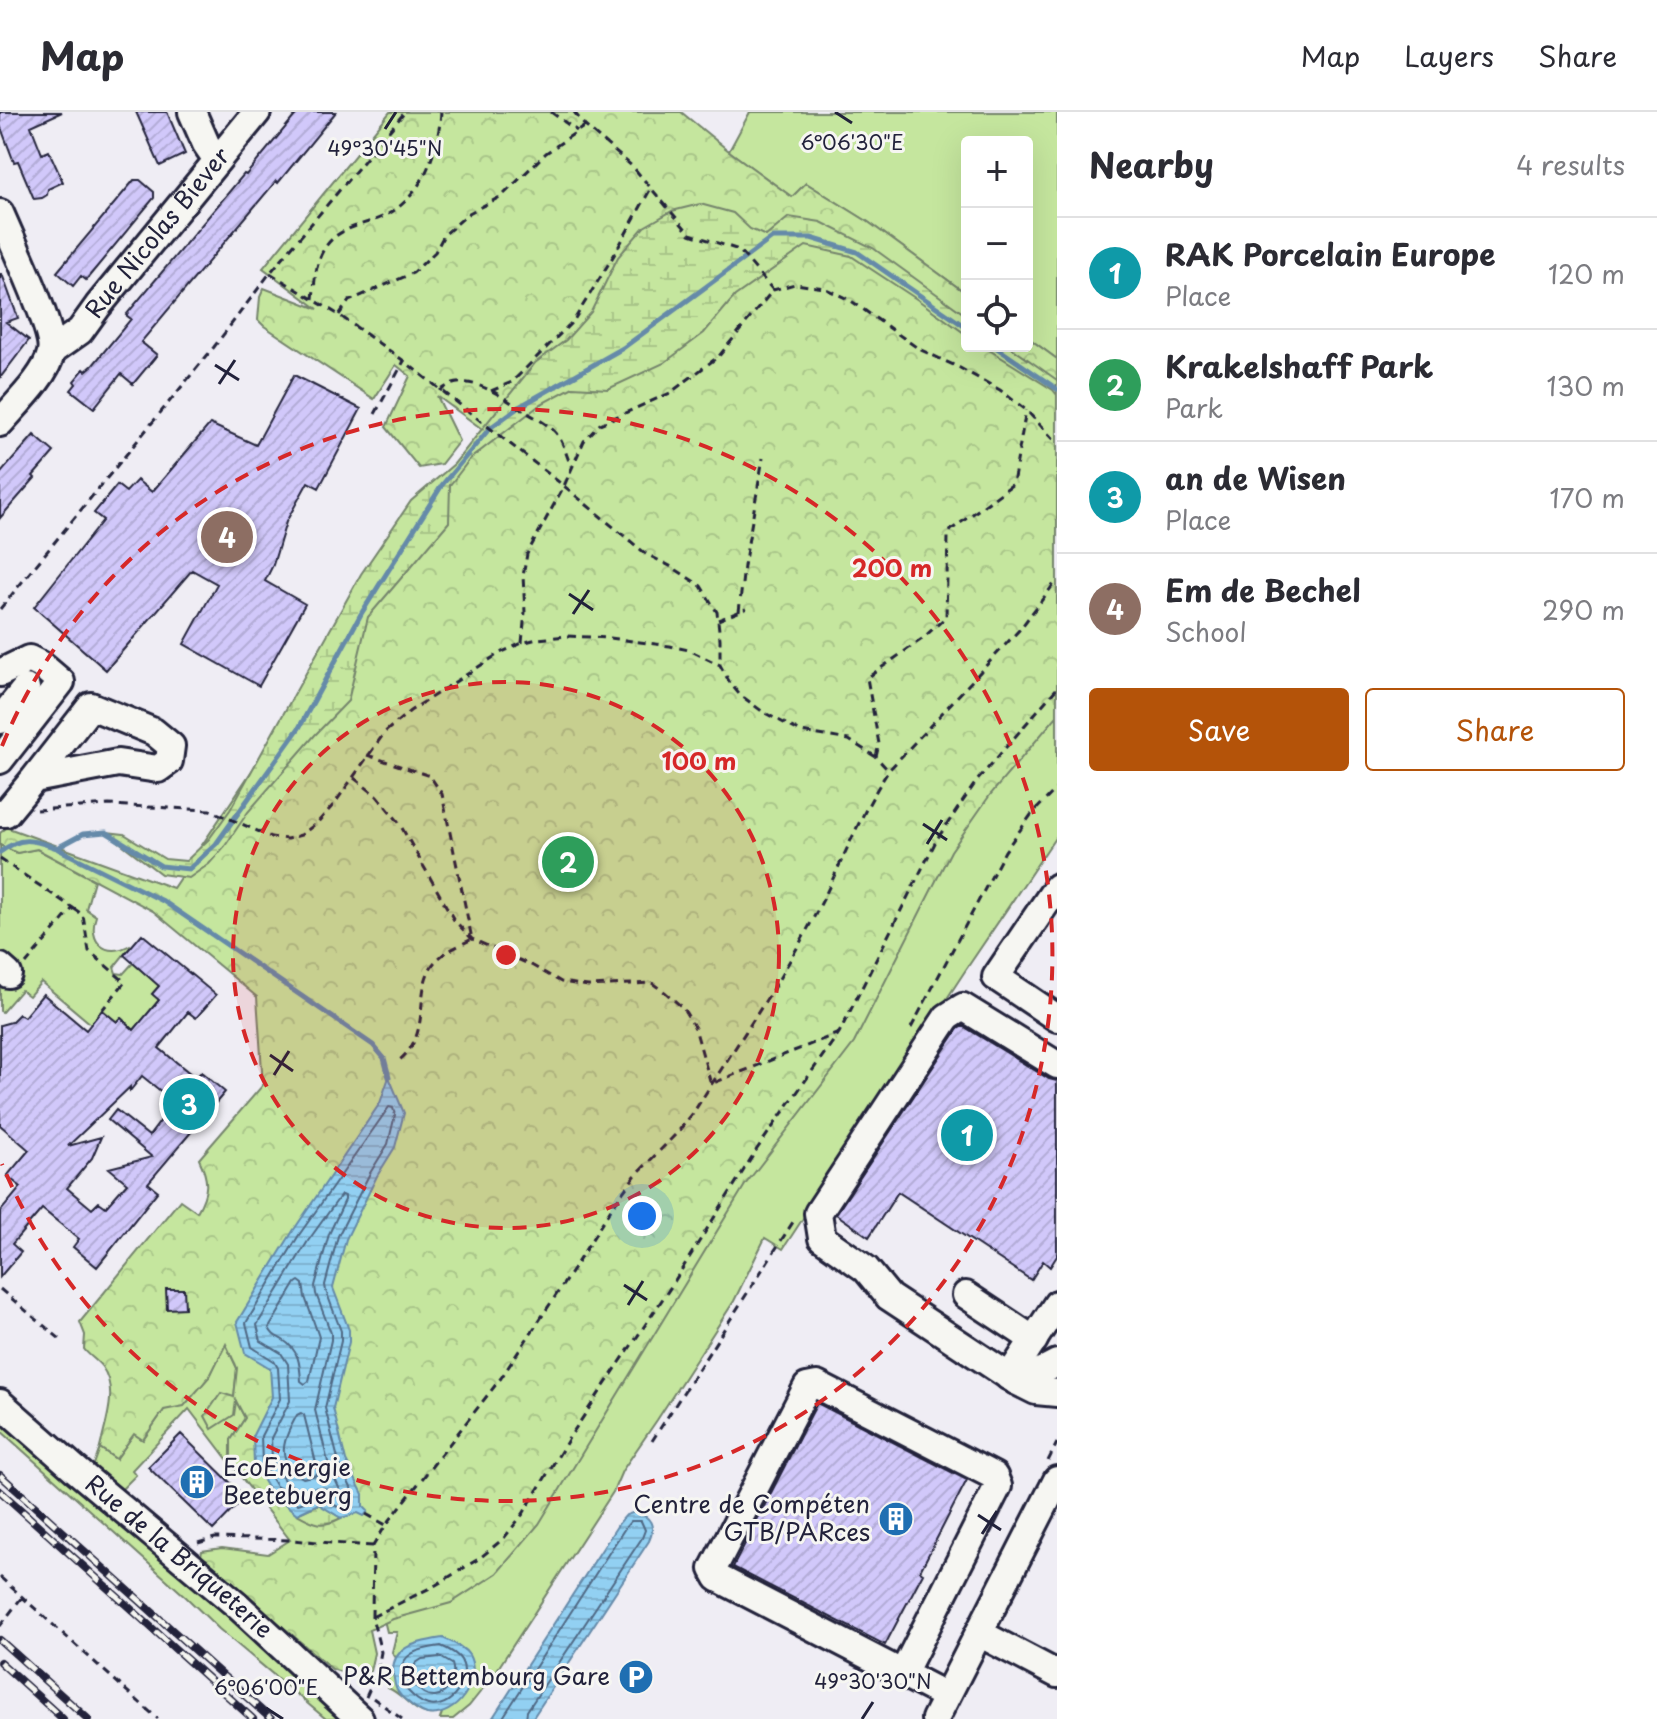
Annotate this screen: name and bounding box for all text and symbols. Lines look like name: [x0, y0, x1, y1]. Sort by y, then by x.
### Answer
text: Map: [40, 27, 124, 84]
text: Map: [1300, 34, 1360, 77]
text: Layers: [1404, 34, 1494, 77]
text: Share: [1538, 34, 1617, 77]
text: 6°06'30"E: [800, 127, 904, 157]
text: 49°30'45"N: [328, 133, 442, 163]
map controls: [961, 136, 1033, 352]
button: +: [961, 136, 1033, 208]
text: Nearby: [1089, 138, 1214, 190]
street label: Rue Nicolas Biever: [75, 139, 237, 325]
text: 4 results: [1516, 145, 1625, 184]
button: −: [961, 208, 1033, 280]
text: RAK Porcelain Europe: [1165, 231, 1496, 276]
text: 1: [1109, 254, 1121, 293]
text: 120 m: [1548, 254, 1625, 293]
text: Place: [1165, 276, 1231, 315]
button: locate: [961, 280, 1033, 352]
text: Krakelshaff Park: [1165, 343, 1433, 388]
text: 2: [1106, 366, 1124, 405]
text: 130 m: [1546, 366, 1625, 405]
text: Park: [1165, 388, 1223, 427]
text: an de Wisen: [1165, 455, 1346, 500]
text: 3: [1106, 478, 1124, 517]
text: 170 m: [1550, 478, 1625, 517]
text: Place: [1165, 500, 1231, 539]
pin: 4: [201, 507, 253, 567]
text: 200 m: [852, 549, 932, 585]
text: Em de Bechel: [1165, 567, 1361, 612]
text: 4: [1106, 590, 1124, 629]
text: 290 m: [1542, 590, 1625, 629]
text: School: [1165, 612, 1247, 651]
button: Save: [1089, 688, 1349, 771]
button: Share: [1365, 688, 1625, 771]
text: 100 m: [662, 742, 736, 778]
pin: 2: [542, 832, 594, 892]
centre of rings: [492, 941, 520, 969]
pin: 3: [163, 1074, 215, 1134]
pin: 1: [941, 1105, 993, 1165]
your location: [622, 1196, 662, 1236]
place label: EcoEnergie Beetebuerg: [223, 1448, 352, 1512]
building icon: EcoEnergie Beetebuerg: [178, 1463, 216, 1501]
street label: Rue de la Briqueterie: [78, 1465, 282, 1646]
place label: Centre de Compéten GTB/PARces: [633, 1485, 870, 1549]
building icon: Centre de Compéten GTB/PARces: [877, 1500, 915, 1538]
place label: P&R Bettembourg Gare: [343, 1657, 610, 1693]
parking icon: P&R Bettembourg Gare: [617, 1658, 655, 1696]
text: 49°30'30"N: [814, 1666, 932, 1696]
text: 6°06'00"E: [214, 1672, 318, 1702]

